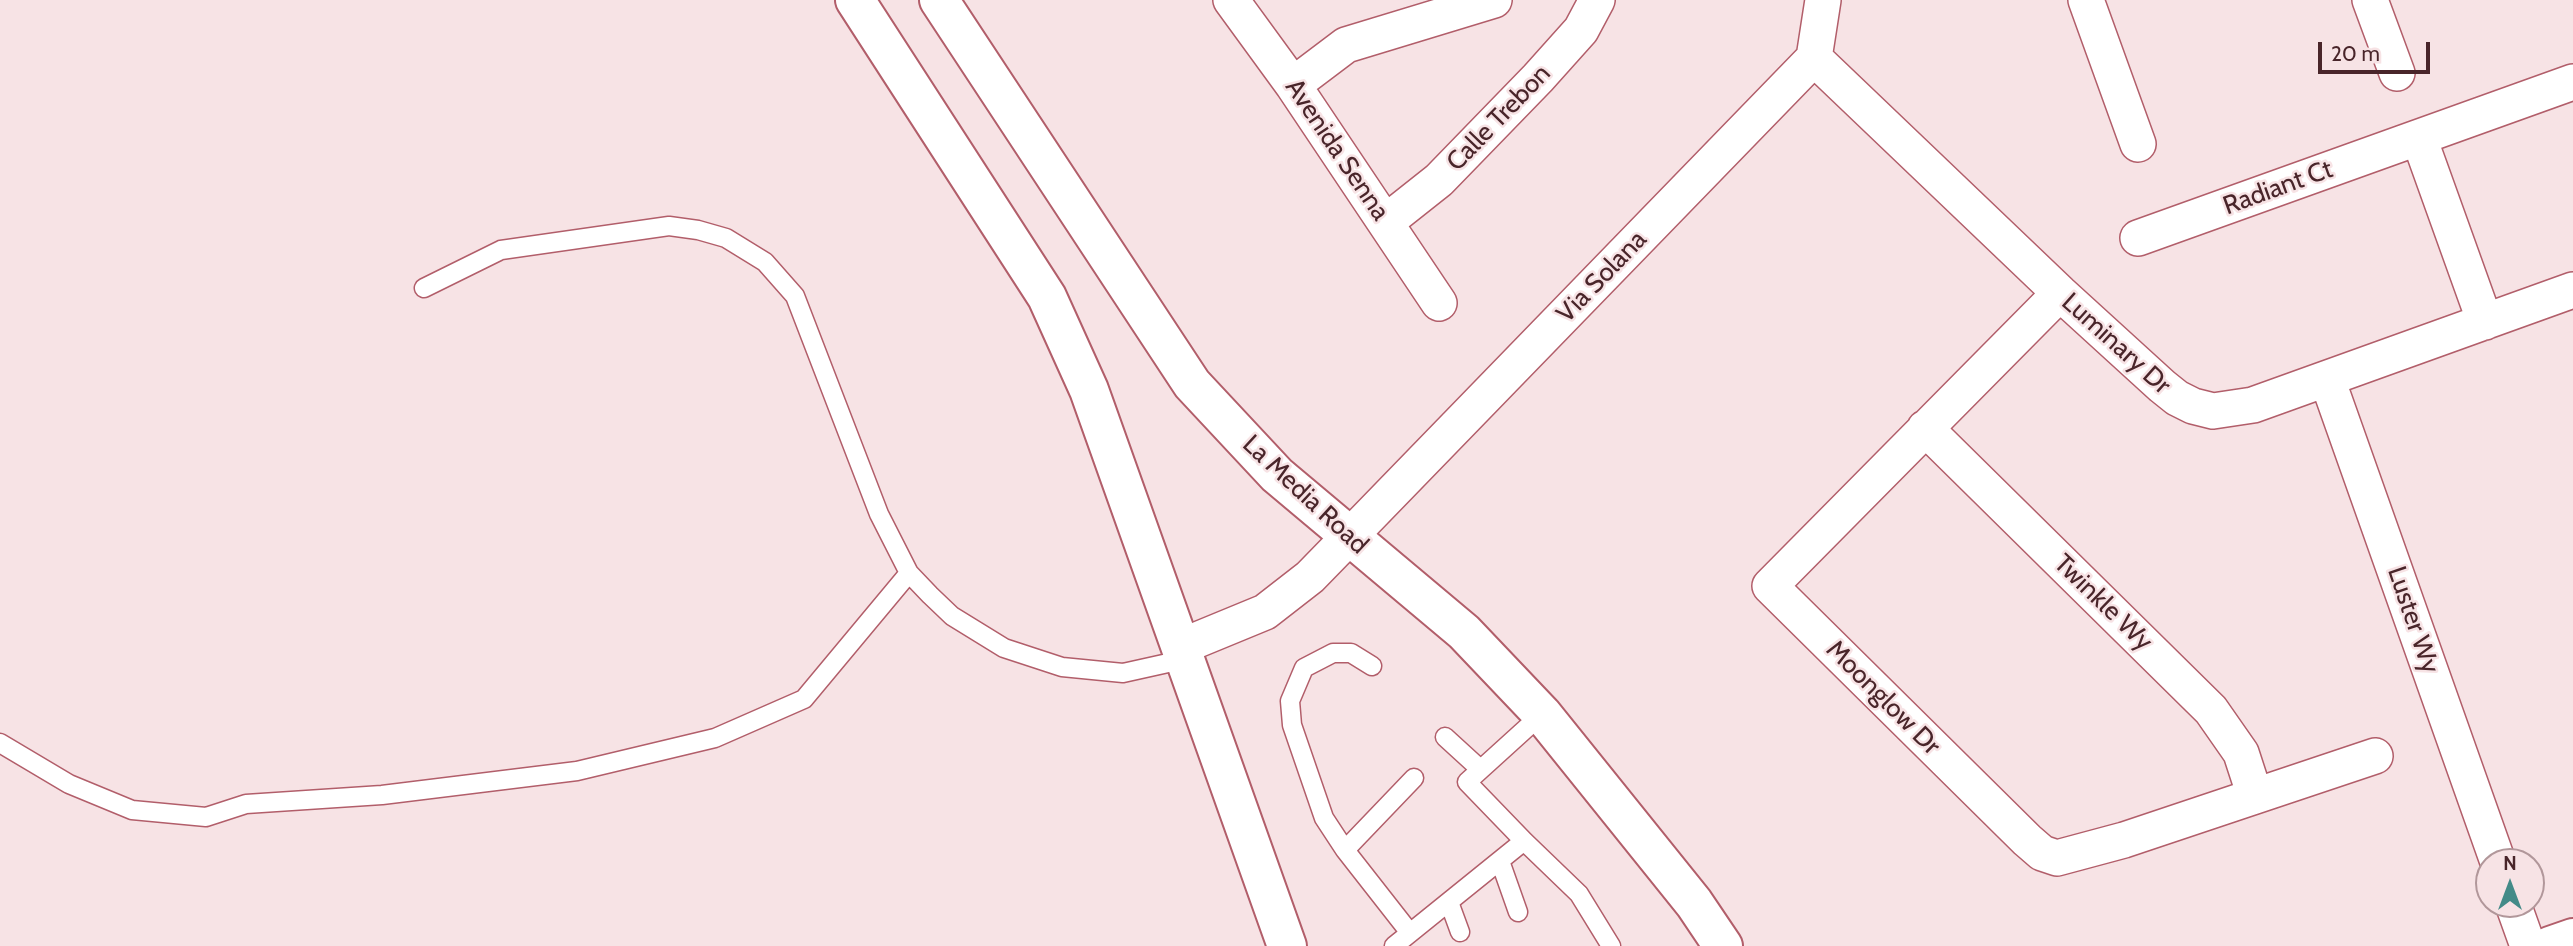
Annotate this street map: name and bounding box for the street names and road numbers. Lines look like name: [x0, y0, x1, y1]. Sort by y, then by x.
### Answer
street label: Calle Trebon: [1441, 58, 1557, 178]
street label: Avenida Senna: [1278, 73, 1396, 227]
street label: Radiant Ct: [2219, 154, 2337, 222]
street label: Via Solana: [1551, 224, 1653, 330]
street label: Luminary Dr: [2055, 287, 2177, 401]
street label: La Media Road: [1236, 429, 1374, 561]
street label: Twinkle Wy: [2047, 548, 2159, 658]
street label: Luster Wy: [2380, 563, 2446, 677]
street label: Moonglow Dr: [1819, 634, 1947, 762]

